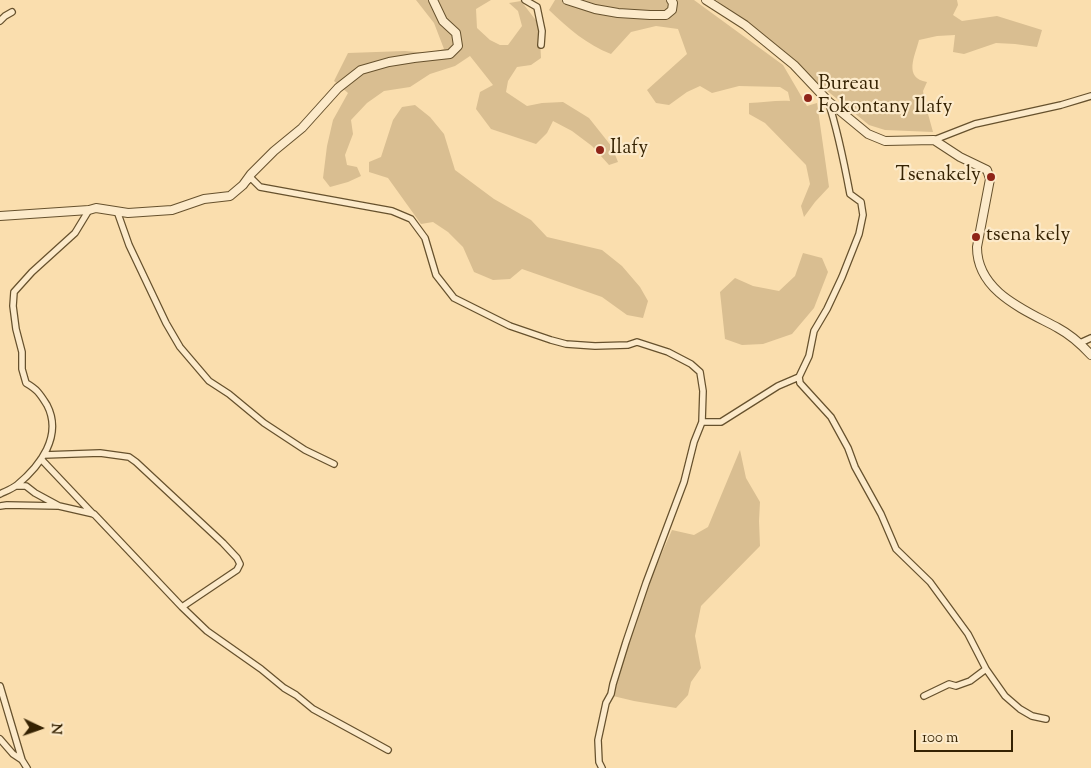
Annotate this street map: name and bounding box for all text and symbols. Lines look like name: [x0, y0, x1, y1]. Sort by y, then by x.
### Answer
place label: Bureau Fokontany Ilafy: [818, 74, 952, 121]
marker: Bureau Fokontany Ilafy: [802, 92, 814, 104]
place label: Ilafy: [610, 138, 648, 162]
marker: Ilafy: [594, 144, 606, 156]
place label: Tsenakely: [895, 165, 981, 189]
marker: Tsenakely: [985, 171, 997, 183]
place label: tsena kely: [986, 225, 1070, 249]
marker: tsena kely: [970, 231, 982, 243]
north arrow: [15, 703, 65, 753]
scale bar: [916, 720, 1015, 752]
text: N: [45, 723, 65, 735]
text: 100 m: [922, 728, 958, 749]

